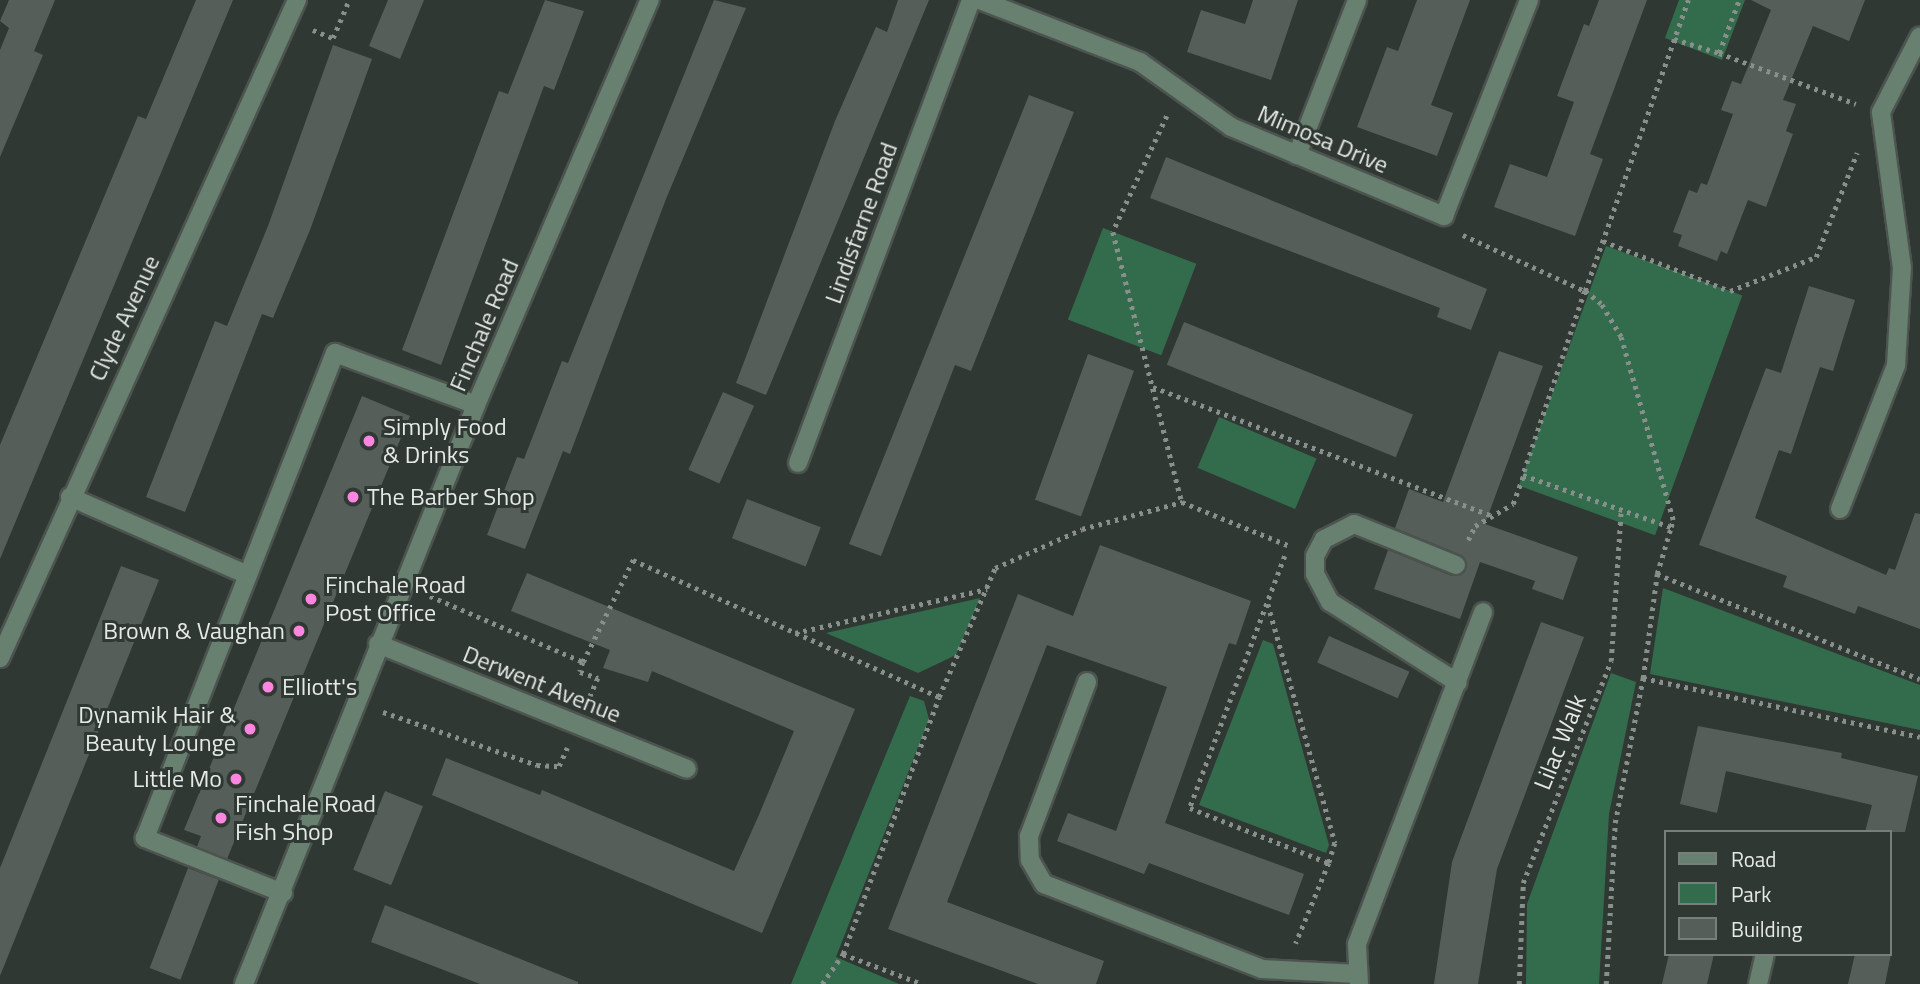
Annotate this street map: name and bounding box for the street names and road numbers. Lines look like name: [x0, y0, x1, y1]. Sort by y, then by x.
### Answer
street label: Mimosa Drive: [1253, 99, 1393, 179]
street label: Lindisfarne Road: [819, 139, 903, 307]
street label: Clyde Avenue: [82, 251, 166, 385]
street label: Finchale Road: [443, 254, 525, 396]
street label: Derwent Avenue: [459, 639, 625, 729]
street label: Lilac Walk: [1528, 690, 1592, 794]

